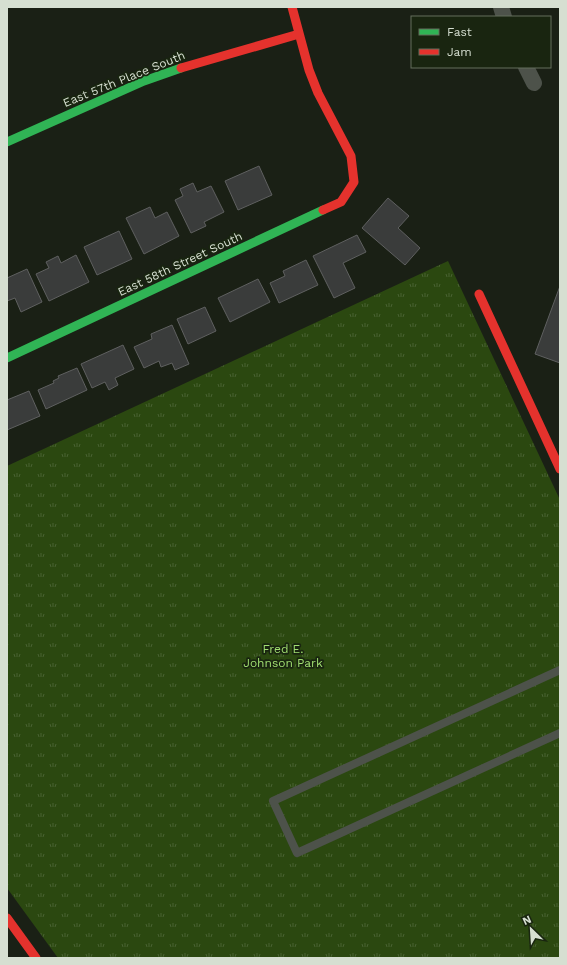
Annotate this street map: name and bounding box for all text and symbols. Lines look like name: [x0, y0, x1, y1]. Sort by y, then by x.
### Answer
legend: [411, 16, 551, 68]
text: Fast: [447, 25, 472, 39]
text: Jam: [447, 45, 472, 59]
street label: East 57th Place South: [61, 48, 187, 110]
street label: East 58th Street South: [116, 229, 244, 299]
park label: Fred E. Johnson Park: [243, 642, 323, 670]
north arrow: [511, 909, 551, 949]
text: N: [521, 913, 533, 928]

